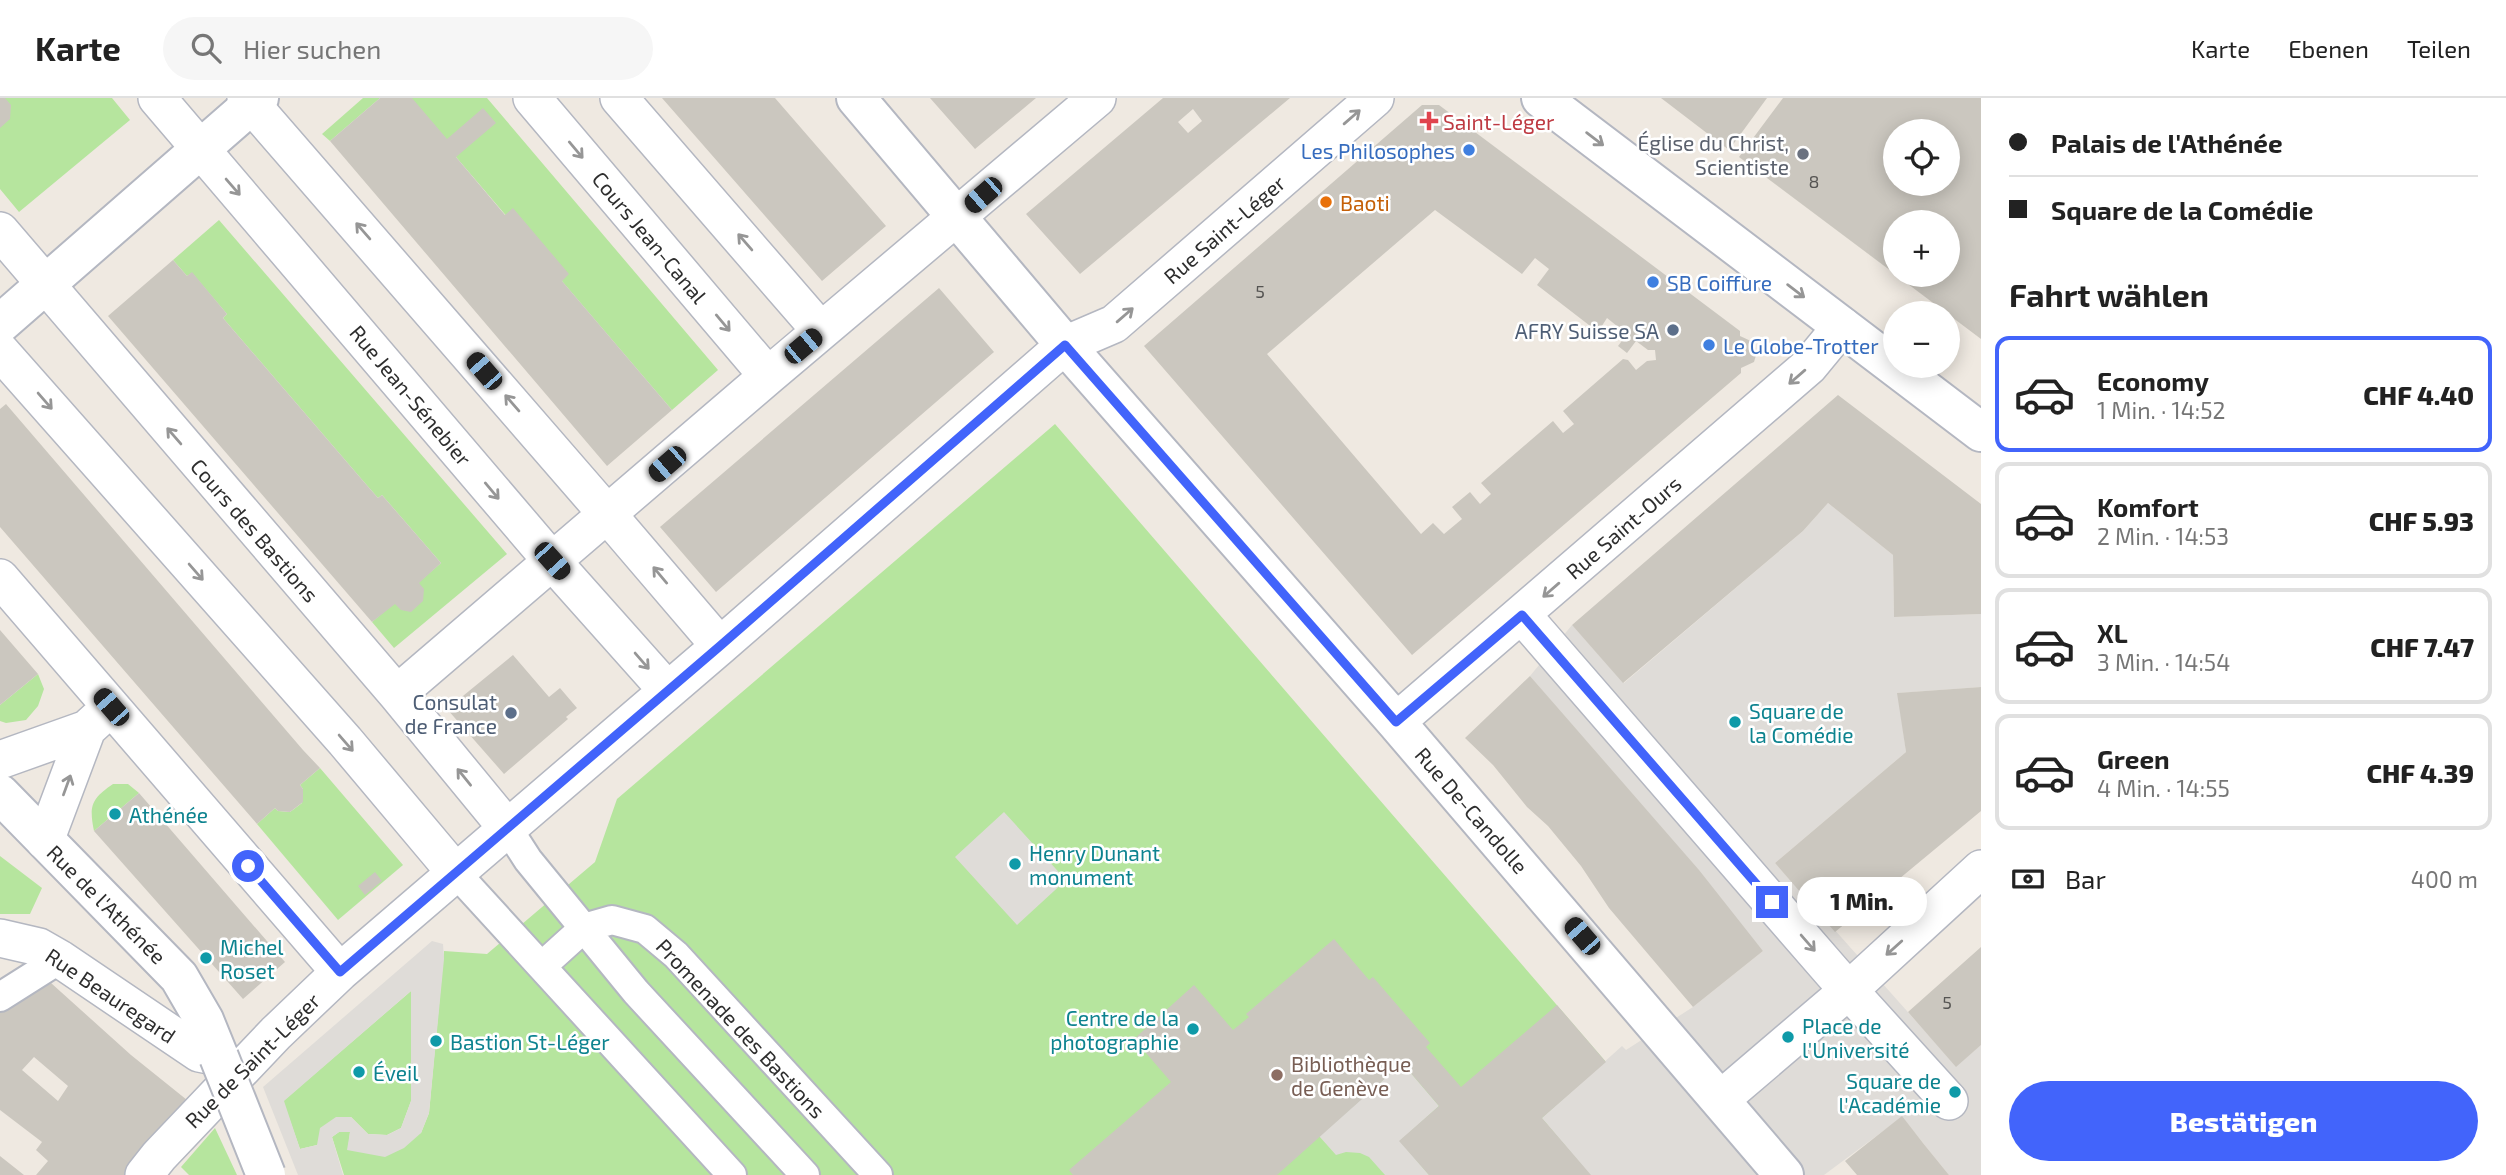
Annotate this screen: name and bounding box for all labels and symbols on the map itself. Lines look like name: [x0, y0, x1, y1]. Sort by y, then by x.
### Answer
one-way arrow: [1343, 109, 1361, 125]
place label: Saint-Léger: [1443, 109, 1555, 134]
marker: Saint-Léger: [1421, 113, 1437, 129]
place label: Église du Christ, Scientiste: [1638, 130, 1789, 179]
one-way arrow: [1585, 132, 1604, 147]
place label: Les Philosophes: [1301, 138, 1455, 163]
one-way arrow: [568, 141, 584, 159]
marker: Les Philosophes: [1461, 142, 1477, 158]
marker: Église du Christ, Scientiste: [1795, 146, 1811, 162]
street label: Cours Jean-Canal: [588, 166, 713, 309]
street label: Rue Saint-Léger: [1158, 169, 1290, 288]
house number: 8: [1809, 170, 1819, 192]
car: [961, 173, 1006, 217]
one-way arrow: [225, 178, 241, 196]
place label: Baoti: [1340, 190, 1390, 215]
marker: Baoti: [1318, 194, 1334, 210]
one-way arrow: [355, 222, 371, 240]
one-way arrow: [737, 234, 753, 252]
place label: SB Coiffure: [1667, 270, 1772, 295]
marker: SB Coiffure: [1645, 274, 1661, 290]
house number: 5: [1255, 280, 1265, 302]
one-way arrow: [1786, 284, 1805, 298]
one-way arrow: [1116, 307, 1134, 323]
one-way arrow: [715, 314, 731, 332]
place label: AFRY Suisse SA: [1515, 318, 1659, 343]
street label: Rue Jean-Sénebier: [345, 320, 477, 471]
marker: AFRY Suisse SA: [1665, 322, 1681, 338]
car: [781, 324, 826, 368]
place label: Le Globe-Trotter: [1723, 333, 1879, 358]
marker: Le Globe-Trotter: [1701, 337, 1717, 353]
car: [463, 348, 506, 394]
one-way arrow: [1788, 369, 1806, 385]
one-way arrow: [37, 392, 53, 410]
one-way arrow: [504, 394, 520, 412]
one-way arrow: [166, 427, 182, 445]
car: [645, 442, 690, 486]
street label: Cours des Bastions: [186, 453, 324, 607]
street label: Rue Saint-Ours: [1560, 470, 1686, 584]
one-way arrow: [484, 481, 500, 499]
car: [531, 538, 574, 584]
one-way arrow: [188, 563, 204, 581]
one-way arrow: [652, 567, 668, 585]
one-way arrow: [1542, 582, 1560, 598]
one-way arrow: [634, 652, 650, 670]
car: [90, 684, 133, 730]
place label: Consulat de France: [405, 689, 497, 738]
place label: Square de la Comédie: [1749, 698, 1854, 747]
marker: Consulat de France: [503, 705, 519, 721]
marker: Square de la Comédie: [1727, 714, 1743, 730]
one-way arrow: [338, 734, 354, 752]
street label: Rue De-Candolle: [1410, 742, 1534, 878]
one-way arrow: [456, 768, 472, 786]
one-way arrow: [61, 775, 74, 797]
place label: Athénée: [129, 802, 208, 827]
marker: Athénée: [107, 806, 123, 822]
street label: Rue de l'Athénée: [43, 840, 171, 968]
place label: Henry Dunant monument: [1029, 840, 1160, 889]
route start: [232, 850, 264, 882]
marker: Henry Dunant monument: [1007, 856, 1023, 872]
callout: 1 Min.: [1796, 878, 1926, 926]
route end: [1756, 886, 1788, 918]
car: [1561, 913, 1604, 959]
street label: Promenade des Bastions: [651, 933, 831, 1123]
place label: Michel Roset: [220, 934, 284, 983]
one-way arrow: [1800, 934, 1816, 952]
one-way arrow: [1885, 940, 1903, 956]
street label: Rue Beauregard: [41, 942, 181, 1048]
marker: Michel Roset: [198, 950, 214, 966]
street label: Rue de Saint-Léger: [179, 987, 325, 1133]
house number: 5: [1942, 991, 1952, 1013]
place label: Centre de la photographie: [1050, 1005, 1179, 1054]
place label: Place de l'Université: [1802, 1013, 1909, 1062]
marker: Centre de la photographie: [1185, 1021, 1201, 1037]
place label: Bastion St-Léger: [450, 1029, 610, 1054]
marker: Place de l'Université: [1780, 1029, 1796, 1045]
marker: Bastion St-Léger: [428, 1033, 444, 1049]
place label: Bibliothèque de Genève: [1291, 1051, 1411, 1100]
place label: Éveil: [373, 1060, 419, 1085]
marker: Éveil: [351, 1064, 367, 1080]
marker: Bibliothèque de Genève: [1269, 1067, 1285, 1083]
place label: Square de l'Académie: [1839, 1068, 1941, 1117]
marker: Square de l'Académie: [1947, 1084, 1963, 1100]

